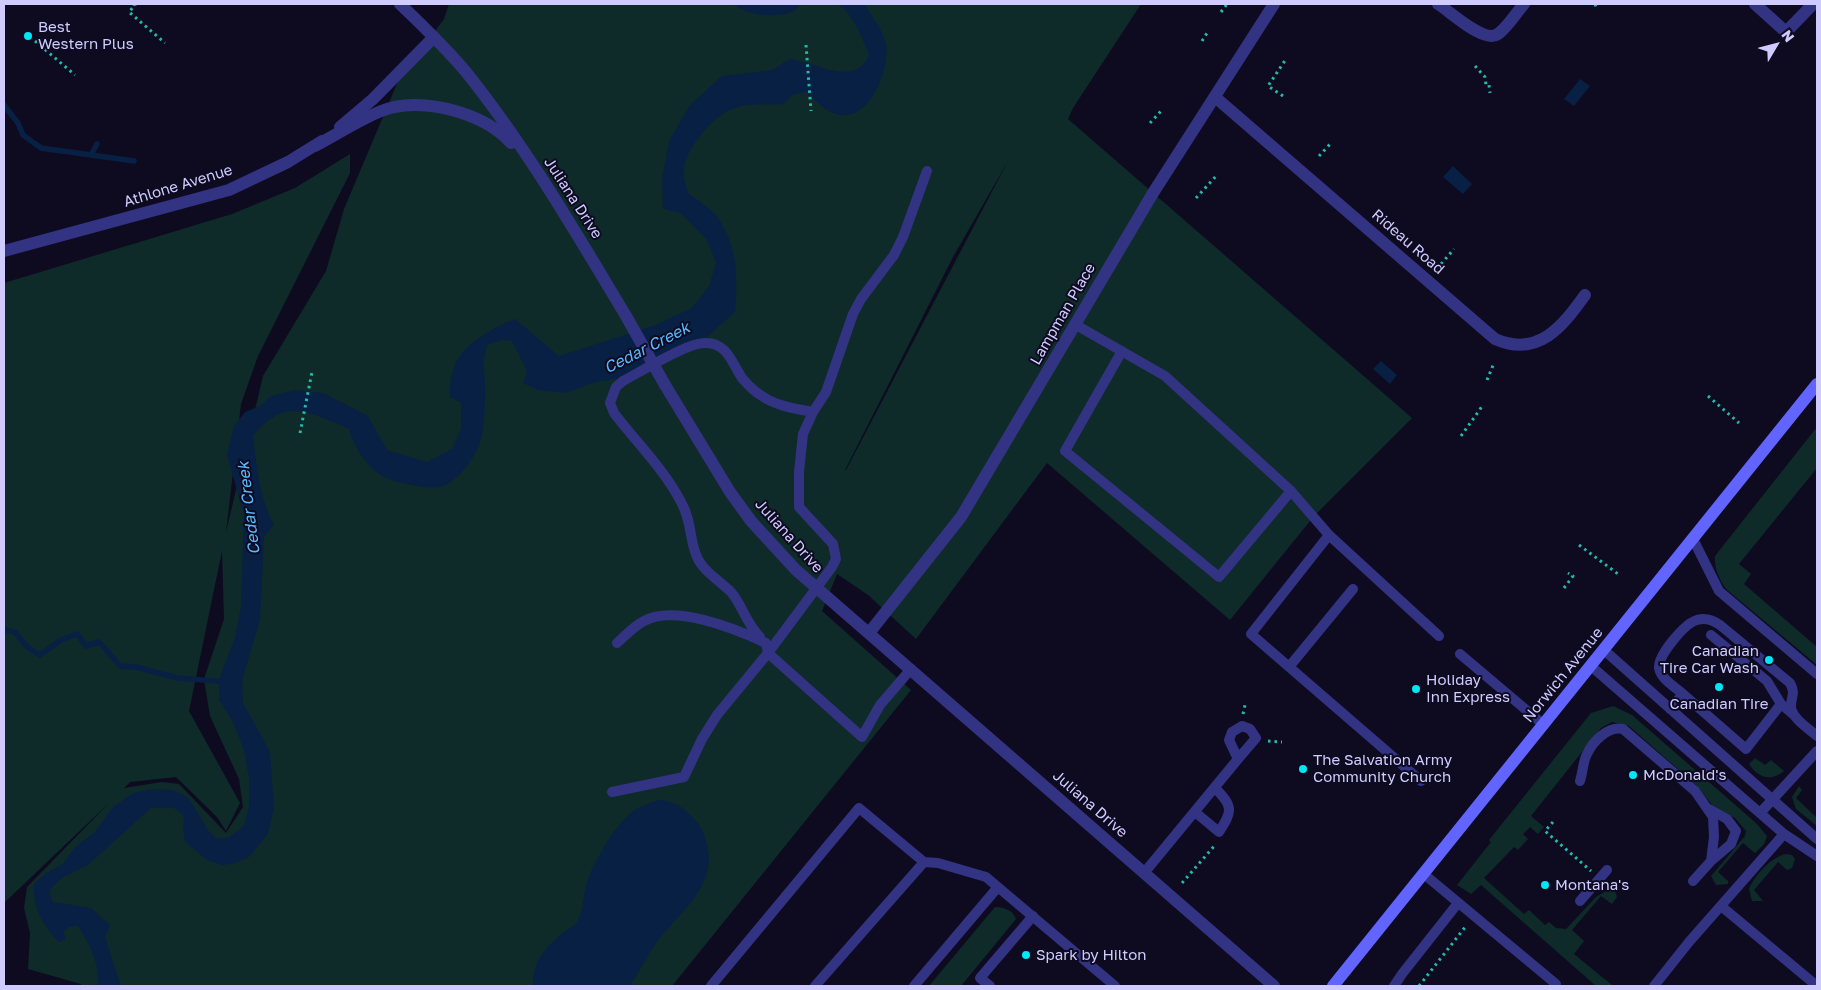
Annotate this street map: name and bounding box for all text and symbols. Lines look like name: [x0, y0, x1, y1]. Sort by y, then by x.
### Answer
place label: Best Western Plus: [38, 18, 134, 53]
north arrow: [1751, 20, 1801, 70]
text: N: [1778, 26, 1798, 45]
marker: Best Western Plus: [22, 30, 34, 42]
street label: Juliana Drive: [540, 154, 606, 242]
street label: Athlone Avenue: [121, 161, 235, 211]
street label: Rideau Road: [1368, 206, 1448, 278]
street label: Lampman Place: [1027, 260, 1099, 368]
water label: Cedar Creek: [601, 318, 693, 378]
water label: Cedar Creek: [234, 460, 264, 556]
street label: Juliana Drive: [751, 495, 827, 577]
street label: Norwich Avenue: [1519, 624, 1607, 726]
place label: Canadian Tire Car Wash: [1660, 642, 1759, 677]
marker: Canadian Tire Car Wash: [1763, 654, 1775, 666]
place label: Holiday Inn Express: [1426, 671, 1510, 706]
marker: Canadian Tire: [1713, 681, 1725, 693]
marker: Holiday Inn Express: [1410, 683, 1422, 695]
place label: Canadian Tire: [1670, 695, 1768, 713]
place label: The Salvation Army Community Church: [1313, 751, 1452, 786]
marker: The Salvation Army Community Church: [1297, 763, 1309, 775]
place label: McDonald's: [1643, 766, 1726, 784]
street label: Juliana Drive: [1049, 767, 1131, 841]
marker: McDonald's: [1627, 769, 1639, 781]
place label: Montana's: [1555, 876, 1629, 894]
marker: Montana's: [1539, 879, 1551, 891]
place label: Spark by Hilton: [1036, 946, 1147, 964]
marker: Spark by Hilton: [1020, 949, 1032, 961]

